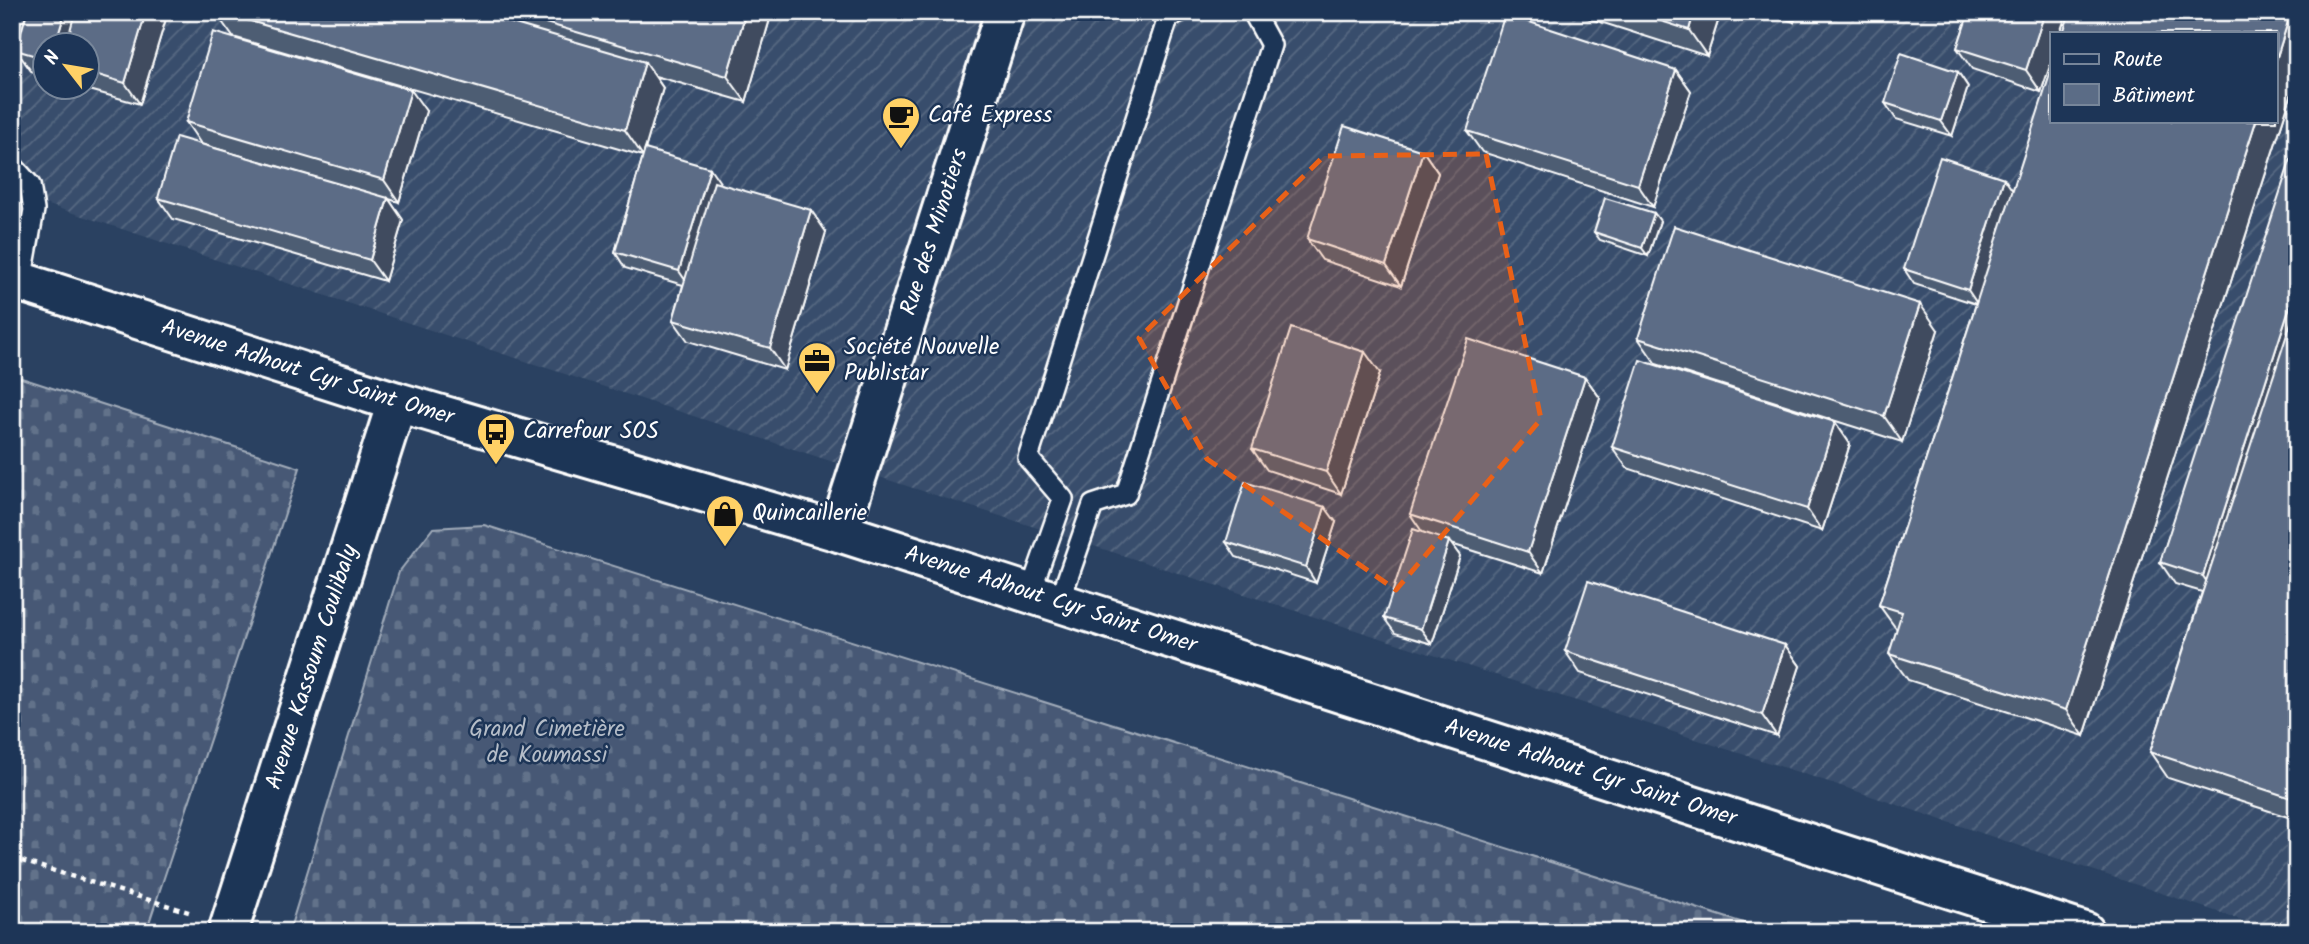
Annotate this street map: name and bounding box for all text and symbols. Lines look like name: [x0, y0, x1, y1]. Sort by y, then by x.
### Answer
north arrow: [32, 32, 102, 102]
legend: [2050, 32, 2278, 122]
text: Route: [2113, 44, 2163, 77]
text: N: [37, 45, 69, 71]
text: Bâtiment: [2113, 80, 2196, 113]
cafe icon: Café Express: [880, 95, 922, 150]
place label: Café Express: [928, 98, 1053, 134]
street label: Rue des Minotiers: [891, 144, 978, 320]
street label: Avenue Adhout Cyr Saint Omer: [156, 310, 459, 436]
place label: Société Nouvelle Publistar: [844, 330, 999, 392]
office icon: Société Nouvelle Publistar: [796, 340, 838, 395]
bus stop icon: Carrefour SOS: [475, 411, 517, 466]
place label: Carrefour SOS: [523, 414, 659, 450]
shop icon: Quincaillerie: [704, 493, 746, 548]
place label: Quincaillerie: [752, 496, 867, 532]
street label: Avenue Adhout Cyr Saint Omer: [900, 536, 1203, 664]
street label: Avenue Kassoum Coulibaly: [256, 540, 369, 794]
street label: Avenue Adhout Cyr Saint Omer: [1440, 709, 1742, 837]
park label: Grand Cimetière de Koumassi: [469, 712, 625, 774]

